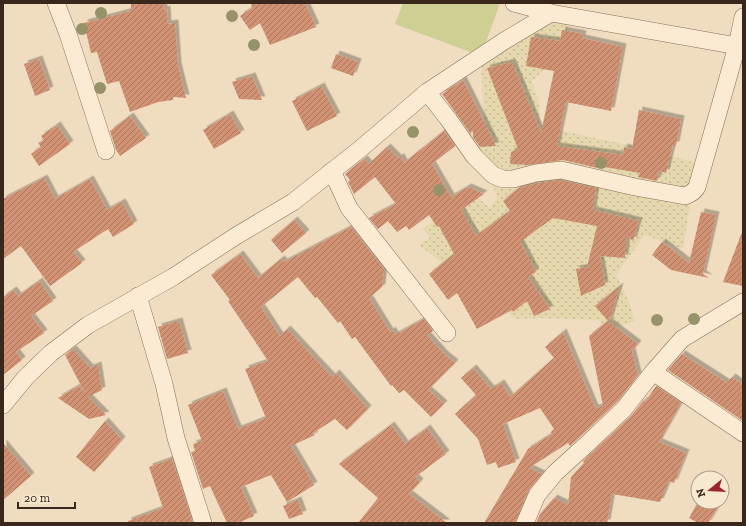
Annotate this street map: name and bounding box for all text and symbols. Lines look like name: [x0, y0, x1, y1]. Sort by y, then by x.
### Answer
north arrow: [690, 470, 730, 510]
scale bar: [18, 484, 75, 510]
text: N: [693, 486, 708, 499]
text: 20 m: [24, 491, 51, 505]

